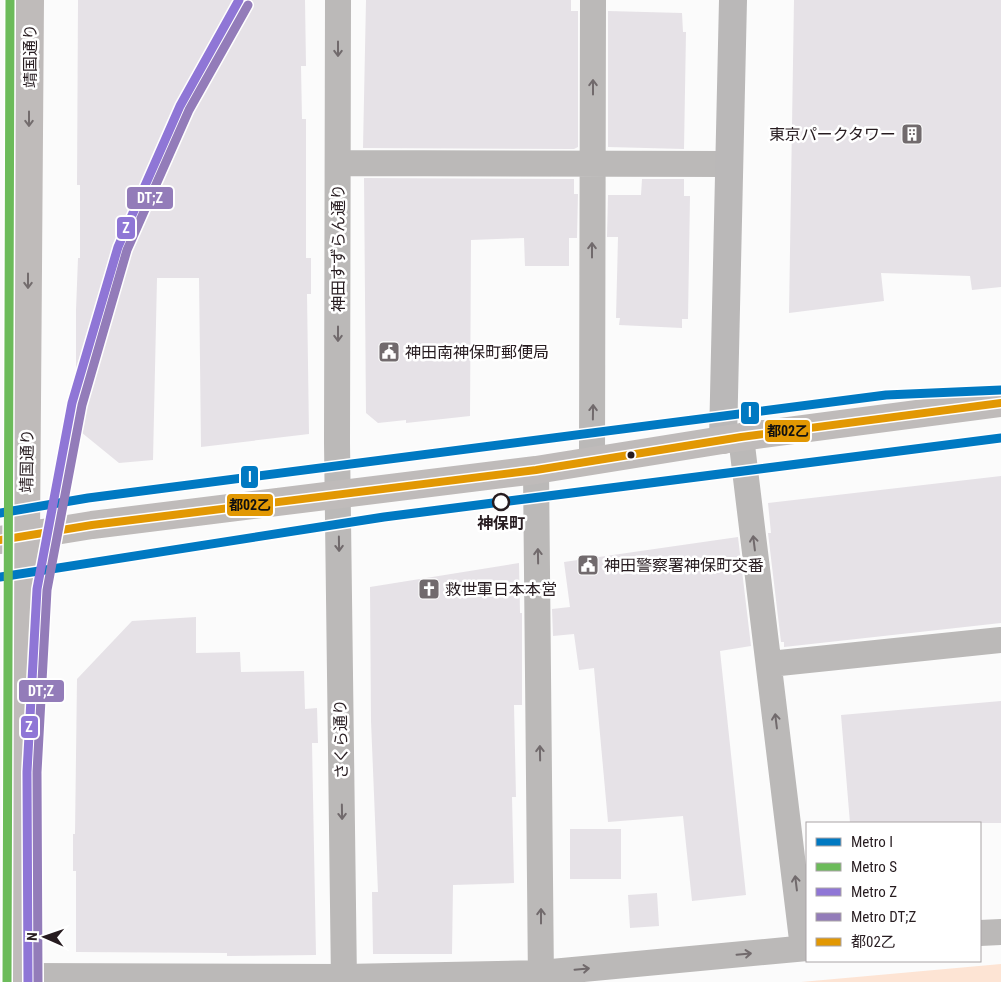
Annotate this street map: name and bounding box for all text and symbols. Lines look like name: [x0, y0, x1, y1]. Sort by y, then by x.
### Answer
street label: 靖国通り: [21, 24, 40, 88]
one-way arrow: [333, 40, 343, 56]
one-way arrow: [588, 80, 598, 96]
one-way arrow: [24, 110, 34, 126]
building icon: 東京パークタワー: [900, 122, 924, 146]
place label: 東京パークタワー: [769, 125, 896, 144]
street label: 神田すずらん通り: [329, 184, 348, 312]
line badge: DT;Z: [126, 186, 174, 210]
text: DT;Z: [137, 190, 163, 206]
line badge: Z: [116, 216, 136, 240]
text: Z: [122, 220, 130, 236]
one-way arrow: [587, 242, 597, 258]
one-way arrow: [23, 272, 33, 289]
one-way arrow: [333, 325, 343, 341]
public building icon: 神田南神保町郵便局: [377, 340, 401, 364]
place label: 神田南神保町郵便局: [405, 343, 549, 362]
line badge: I: [740, 401, 760, 425]
text: I: [748, 404, 752, 420]
one-way arrow: [588, 405, 598, 421]
line badge: 都02乙: [764, 419, 811, 443]
text: 都02乙: [767, 423, 809, 439]
street label: 靖国通り: [17, 429, 37, 493]
unlabelled marker: [626, 450, 636, 460]
line badge: I: [240, 465, 259, 489]
text: I: [248, 469, 252, 485]
line badge: 都02乙: [226, 493, 274, 517]
marker: 神保町: [492, 493, 510, 511]
text: 都02乙: [229, 497, 271, 513]
place label: 神保町: [477, 514, 525, 533]
one-way arrow: [749, 535, 759, 551]
one-way arrow: [334, 536, 344, 552]
one-way arrow: [533, 548, 543, 564]
public building icon: 神田警察署神保町交番: [576, 553, 600, 577]
place label: 神田警察署神保町交番: [604, 556, 764, 575]
church icon: 救世軍日本本営: [417, 577, 441, 601]
place label: 救世軍日本本営: [445, 580, 557, 599]
line badge: DT;Z: [18, 679, 65, 703]
text: DT;Z: [28, 683, 54, 699]
street label: さくら通り: [331, 699, 351, 779]
one-way arrow: [771, 714, 781, 730]
line badge: Z: [20, 715, 39, 739]
text: Z: [25, 719, 33, 735]
one-way arrow: [535, 746, 545, 762]
one-way arrow: [337, 804, 346, 820]
legend: [806, 822, 981, 962]
text: Metro I: [851, 833, 893, 851]
text: Metro S: [851, 858, 897, 876]
one-way arrow: [791, 875, 801, 891]
text: Metro Z: [851, 883, 897, 901]
one-way arrow: [536, 908, 546, 924]
text: Metro DT;Z: [851, 908, 916, 926]
north arrow: [20, 912, 70, 962]
text: N: [24, 932, 40, 941]
text: 都02乙: [851, 933, 896, 951]
one-way arrow: [736, 949, 752, 959]
one-way arrow: [574, 964, 590, 974]

